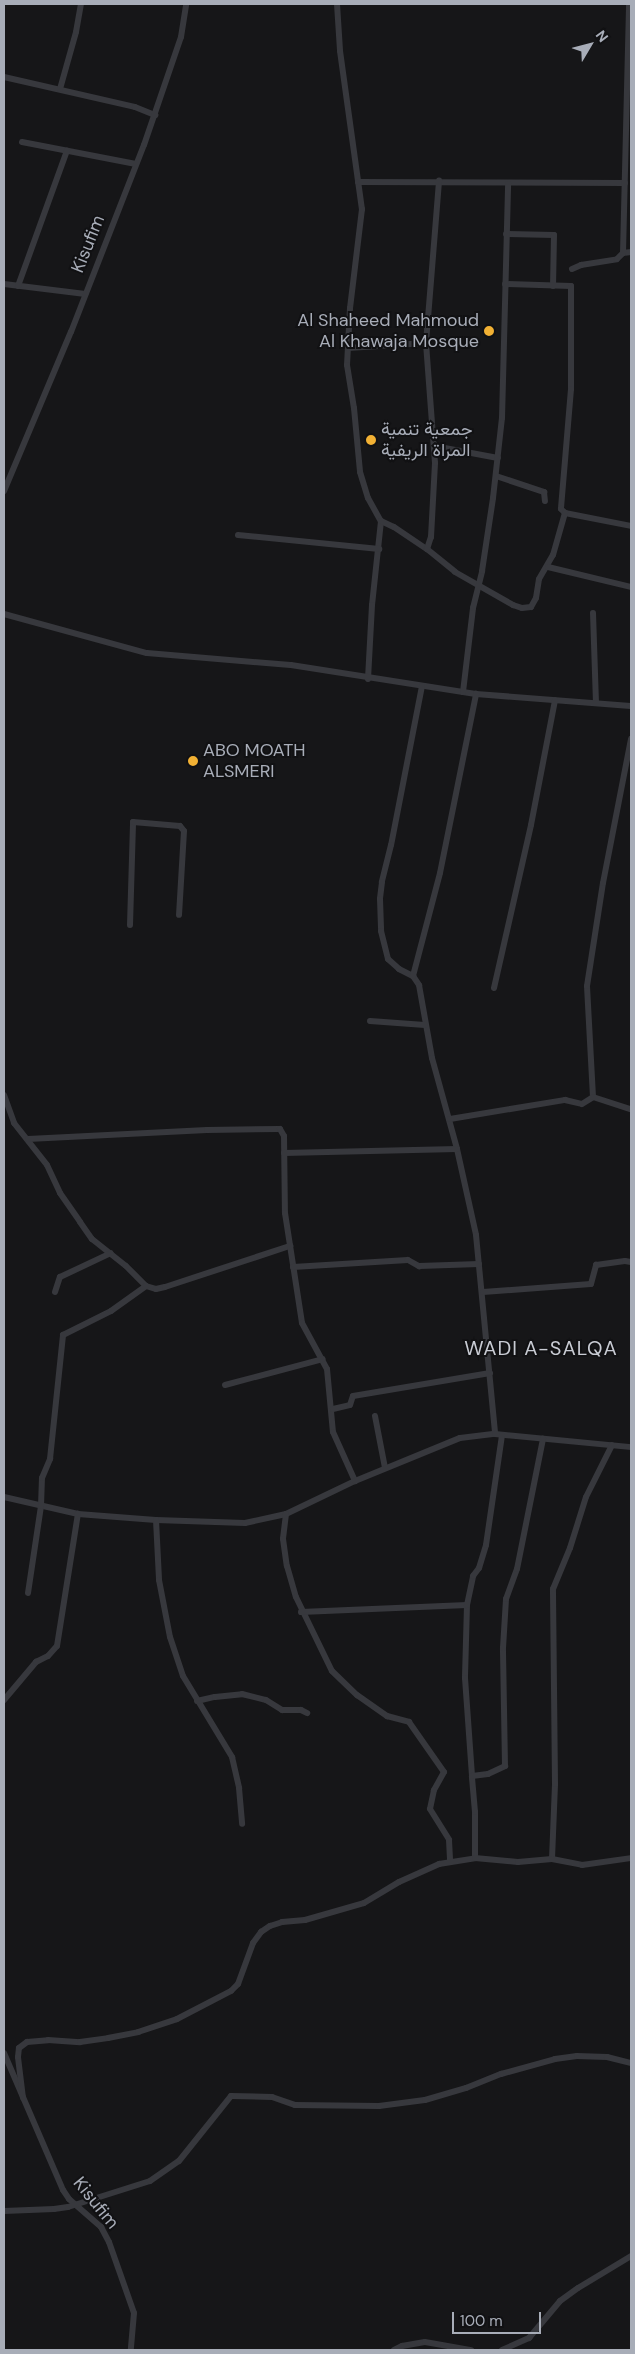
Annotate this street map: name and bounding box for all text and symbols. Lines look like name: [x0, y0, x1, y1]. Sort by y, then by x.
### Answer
north arrow: [565, 20, 615, 70]
text: N: [592, 26, 612, 45]
street label: Kisufim: [67, 212, 109, 276]
place label: Al Shaheed Mahmoud Al Khawaja Mosque: [297, 310, 479, 352]
marker: Al Shaheed Mahmoud Al Khawaja Mosque: [483, 325, 495, 337]
place label: جمعية تنمية المراة الريفية: [381, 419, 473, 462]
marker: جمعية تنمية المراة الريفية: [365, 434, 377, 446]
place label: ABO MOATH ALSMERI: [203, 740, 306, 782]
marker: ABO MOATH ALSMERI: [187, 755, 199, 767]
district label: WADI A-SALQA: [463, 1336, 619, 1360]
street label: Kisufim: [69, 2173, 123, 2233]
scale bar: [455, 2302, 544, 2334]
text: 100 m: [460, 2311, 503, 2331]

